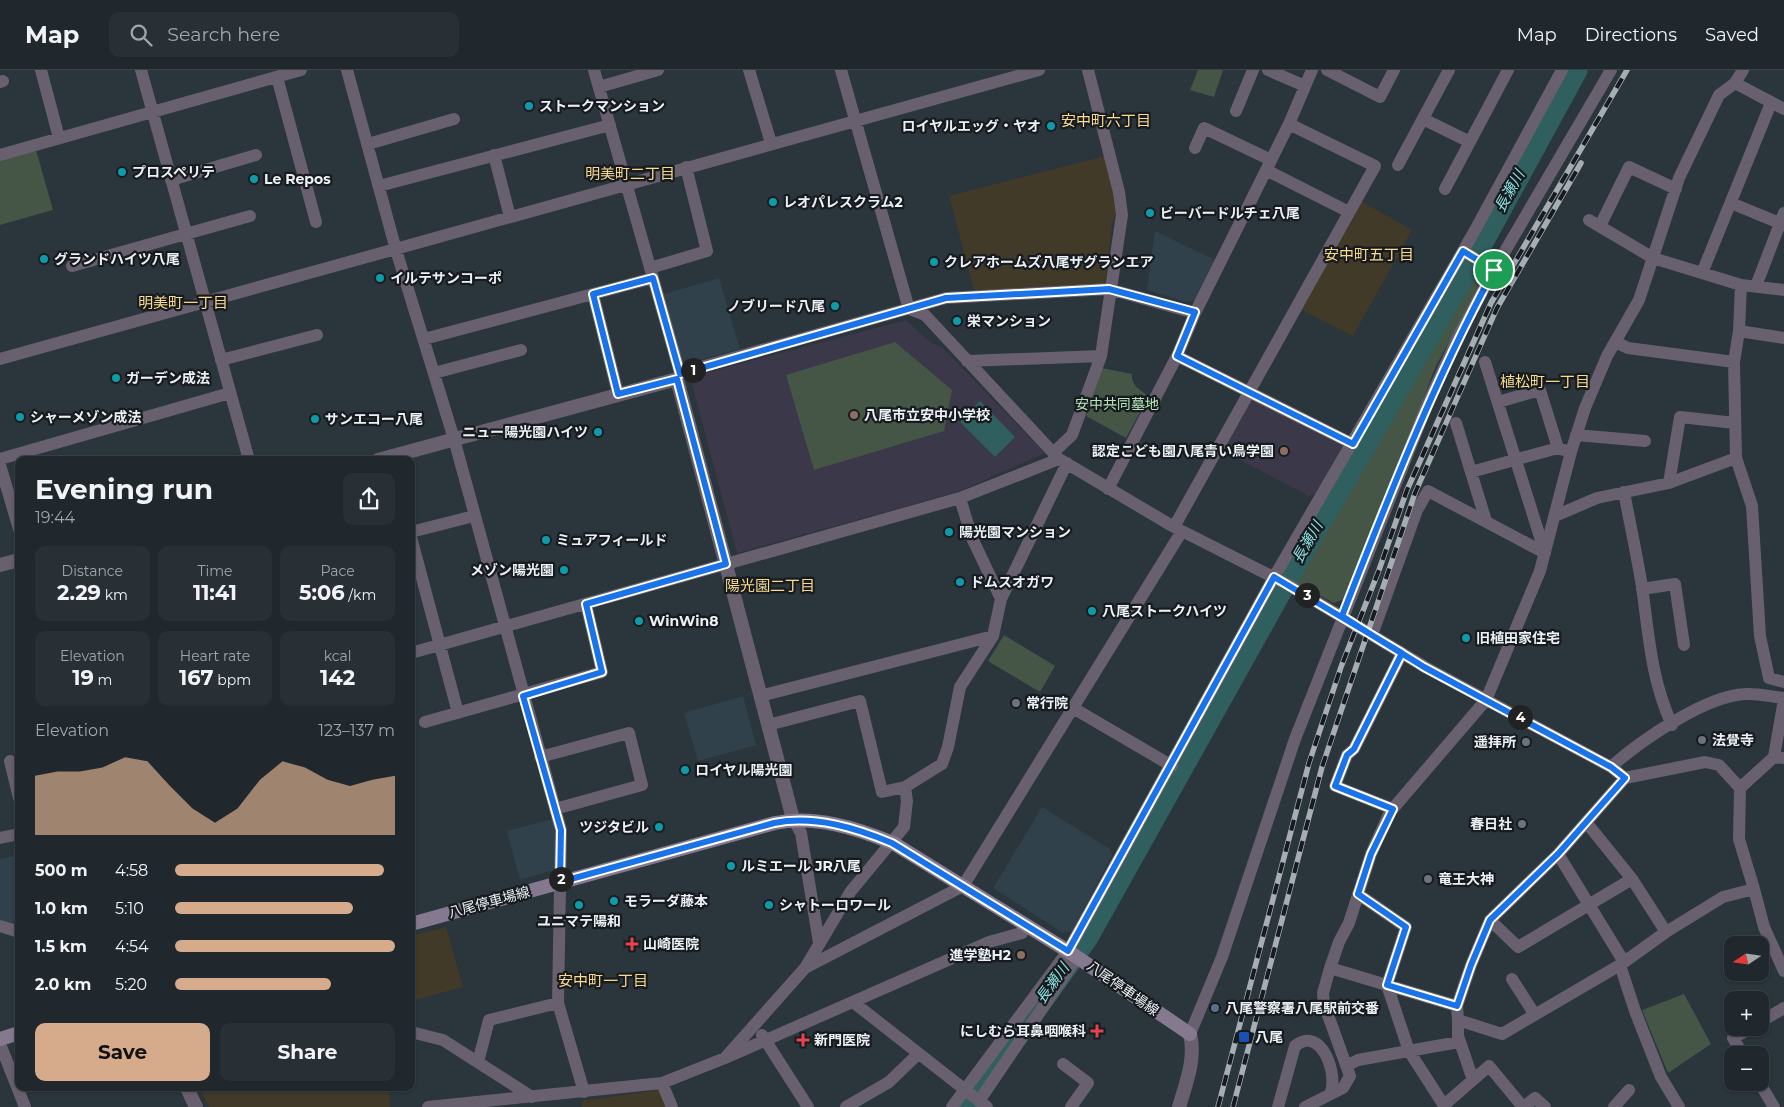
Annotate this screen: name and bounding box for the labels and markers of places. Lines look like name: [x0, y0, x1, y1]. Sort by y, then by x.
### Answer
place label: ストークマンション: [539, 97, 665, 115]
marker: ストークマンション: [523, 100, 535, 112]
place label: ロイヤルエッグ・ヤオ: [901, 117, 1041, 135]
marker: ロイヤルエッグ・ヤオ: [1045, 120, 1057, 132]
place label: プロスペリテ: [132, 163, 215, 181]
marker: プロスペリテ: [116, 166, 128, 178]
place label: Le Repos: [264, 170, 331, 188]
marker: Le Repos: [248, 173, 260, 185]
place label: レオパレスクラム2: [783, 193, 903, 211]
marker: レオパレスクラム2: [767, 196, 779, 208]
place label: ビーバードルチェ八尾: [1160, 204, 1300, 222]
marker: ビーバードルチェ八尾: [1144, 207, 1156, 219]
pin: [1473, 249, 1515, 291]
place label: グランドハイツ八尾: [54, 250, 180, 268]
marker: グランドハイツ八尾: [38, 253, 50, 265]
place label: クレアホームズ八尾ザグランエア: [944, 253, 1154, 271]
marker: クレアホームズ八尾ザグランエア: [928, 256, 940, 268]
place label: イルテサンコーポ: [390, 269, 502, 287]
marker: イルテサンコーポ: [374, 272, 386, 284]
place label: ノブリード八尾: [727, 297, 825, 315]
marker: ノブリード八尾: [829, 300, 841, 312]
place label: 栄マンション: [967, 312, 1051, 330]
marker: 栄マンション: [951, 315, 963, 327]
pin: 1: [680, 358, 706, 382]
place label: ガーデン成法: [126, 369, 210, 387]
marker: ガーデン成法: [110, 372, 122, 384]
place label: 八尾市立安中小学校: [864, 406, 990, 424]
place label: シャーメゾン成法: [30, 408, 141, 426]
marker: 八尾市立安中小学校: [848, 409, 860, 421]
place label: サンエコー八尾: [325, 410, 423, 428]
marker: シャーメゾン成法: [14, 411, 26, 423]
marker: サンエコー八尾: [309, 413, 321, 425]
place label: ニュー陽光園ハイツ: [462, 423, 588, 441]
marker: ニュー陽光園ハイツ: [592, 426, 604, 438]
place label: 認定こども園八尾青い鳥学園: [1092, 442, 1274, 460]
marker: 認定こども園八尾青い鳥学園: [1278, 445, 1290, 457]
place label: 陽光園マンション: [959, 523, 1071, 541]
marker: 陽光園マンション: [943, 526, 955, 538]
place label: ミュアフィールド: [556, 531, 667, 549]
marker: ミュアフィールド: [540, 534, 552, 546]
place label: メゾン陽光園: [470, 561, 554, 579]
marker: メゾン陽光園: [558, 564, 570, 576]
place label: ドムスオガワ: [970, 573, 1054, 591]
marker: ドムスオガワ: [954, 576, 966, 588]
pin: 3: [1294, 582, 1320, 608]
place label: 八尾ストークハイツ: [1102, 602, 1227, 620]
marker: 八尾ストークハイツ: [1086, 605, 1098, 617]
place label: WinWin8: [649, 612, 718, 630]
marker: WinWin8: [633, 615, 645, 627]
place label: 旧植田家住宅: [1476, 629, 1560, 647]
marker: 旧植田家住宅: [1460, 632, 1472, 644]
place label: 常行院: [1026, 694, 1068, 712]
marker: 常行院: [1010, 697, 1022, 709]
pin: 4: [1508, 704, 1532, 730]
place label: 法覺寺: [1712, 731, 1754, 749]
place label: 遥拝所: [1474, 733, 1516, 751]
marker: 法覺寺: [1696, 734, 1708, 746]
marker: 遥拝所: [1520, 736, 1532, 748]
place label: ロイヤル陽光園: [695, 761, 793, 779]
marker: ロイヤル陽光園: [679, 764, 691, 776]
place label: 春日社: [1470, 815, 1512, 833]
place label: ツジタビル: [579, 818, 649, 836]
marker: 春日社: [1516, 818, 1528, 830]
marker: ツジタビル: [653, 821, 665, 833]
place label: ルミエール JR八尾: [741, 857, 861, 875]
marker: ルミエール JR八尾: [725, 860, 737, 872]
pin: 2: [548, 866, 574, 892]
place label: 竜王大神: [1438, 870, 1494, 888]
marker: 竜王大神: [1422, 873, 1434, 885]
place label: モラーダ藤本: [624, 892, 708, 910]
marker: モラーダ藤本: [608, 895, 620, 907]
place label: シャトーロワール: [779, 896, 891, 914]
marker: ユニマテ陽和: [573, 899, 585, 911]
marker: シャトーロワール: [763, 899, 775, 911]
place label: ユニマテ陽和: [537, 912, 621, 930]
place label: 山崎医院: [643, 935, 699, 953]
marker: 山崎医院: [625, 937, 639, 951]
place label: 進学塾H2: [949, 946, 1011, 964]
marker: 進学塾H2: [1015, 949, 1027, 961]
place label: 八尾警察署八尾駅前交番: [1225, 999, 1379, 1017]
marker: 八尾警察署八尾駅前交番: [1209, 1002, 1221, 1014]
place label: にしむら耳鼻咽喉科: [960, 1022, 1086, 1040]
marker: にしむら耳鼻咽喉科: [1090, 1024, 1104, 1038]
place label: 八尾: [1255, 1028, 1283, 1046]
marker: 八尾: [1237, 1030, 1251, 1044]
place label: 新門医院: [814, 1031, 870, 1049]
marker: 新門医院: [796, 1033, 810, 1047]

